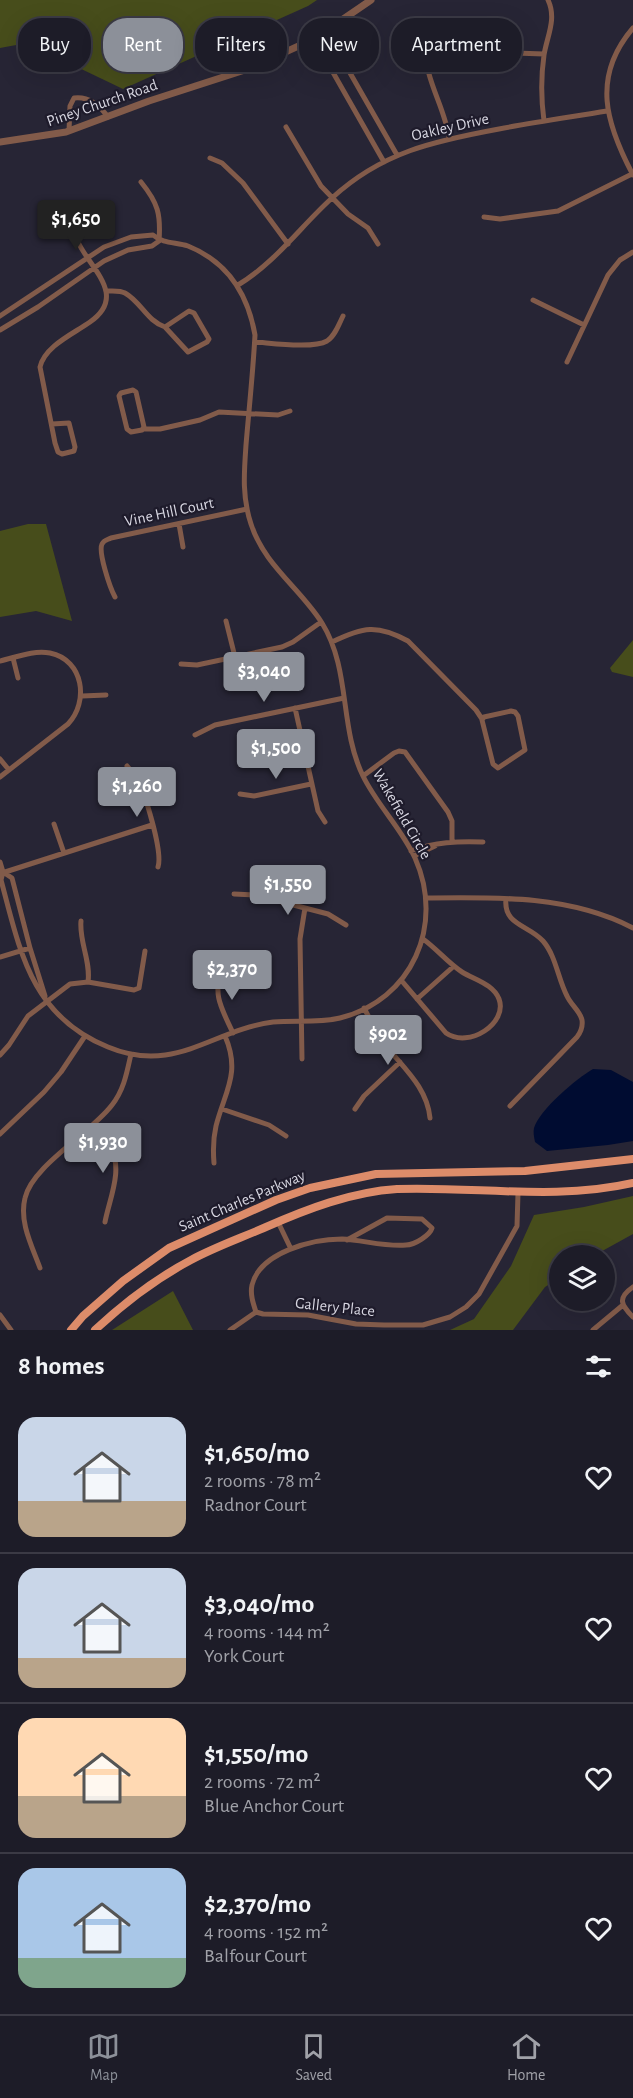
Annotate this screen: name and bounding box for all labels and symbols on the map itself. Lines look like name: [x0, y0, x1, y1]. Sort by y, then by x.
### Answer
street label: Piney Church Road: [45, 77, 160, 130]
street label: Oakley Drive: [410, 110, 490, 145]
pin: $1,650: [27, 200, 125, 251]
street label: Vine Hill Court: [123, 495, 215, 529]
pin: $3,040: [215, 652, 313, 703]
pin: $1,500: [227, 729, 325, 780]
street label: Wakefield Circle: [370, 766, 434, 862]
pin: $1,260: [88, 767, 186, 818]
pin: $1,550: [239, 865, 337, 916]
pin: $2,370: [183, 950, 281, 1001]
pin: $902: [352, 1015, 424, 1066]
pin: $1,930: [54, 1123, 152, 1174]
street label: Saint Charles Parkway: [176, 1167, 308, 1236]
street label: Gallery Place: [294, 1295, 376, 1320]

